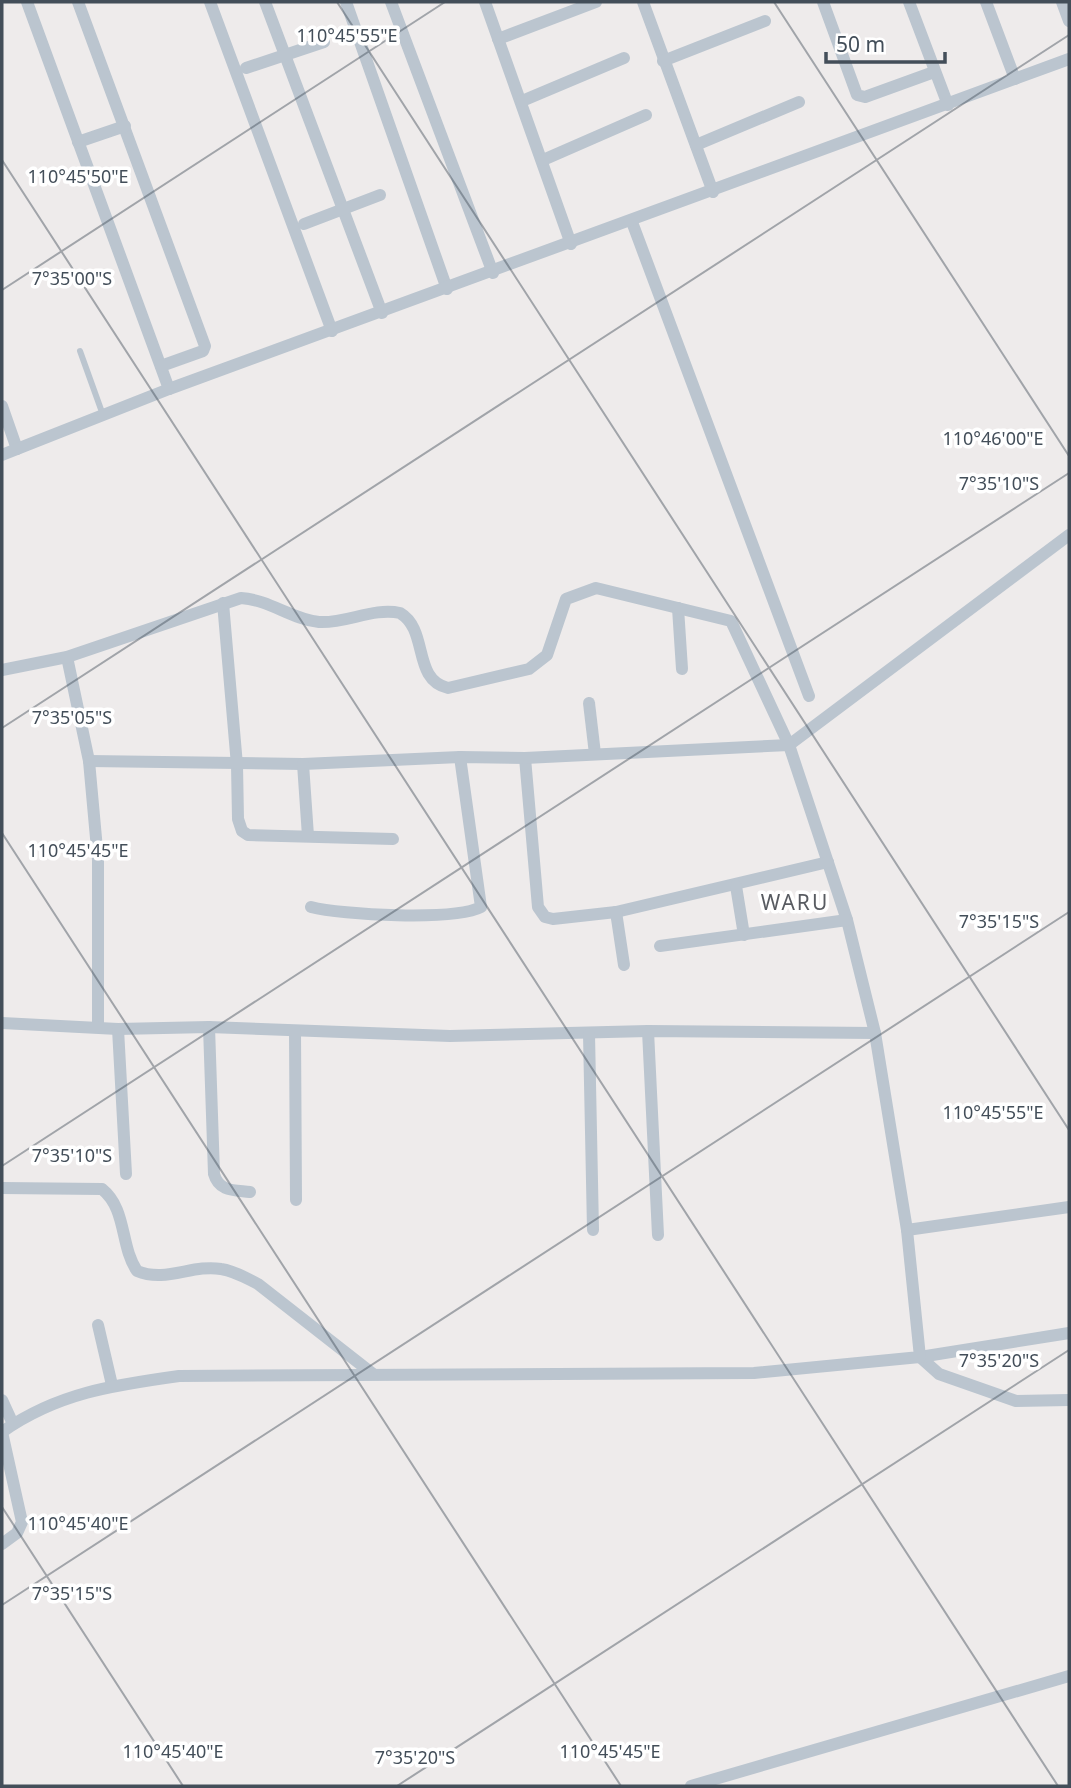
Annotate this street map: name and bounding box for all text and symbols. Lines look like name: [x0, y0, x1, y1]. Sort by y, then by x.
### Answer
scale bar: [826, 21, 945, 65]
text: 110°45'55"E: [296, 23, 398, 47]
text: 50 m: [836, 30, 885, 58]
text: 110°45'50"E: [27, 164, 129, 188]
text: 7°35'00"S: [32, 266, 112, 290]
text: 110°46'00"E: [942, 426, 1044, 450]
text: 7°35'10"S: [959, 471, 1039, 495]
text: 7°35'05"S: [32, 705, 112, 729]
text: 110°45'45"E: [27, 838, 129, 862]
district label: WARU: [761, 888, 829, 916]
text: 7°35'15"S: [959, 909, 1039, 933]
text: 110°45'55"E: [942, 1100, 1044, 1124]
text: 7°35'10"S: [32, 1143, 112, 1167]
text: 7°35'20"S: [959, 1348, 1039, 1372]
text: 110°45'40"E: [27, 1511, 129, 1535]
text: 7°35'15"S: [32, 1581, 112, 1605]
text: 110°45'40"E: [122, 1739, 224, 1763]
text: 110°45'45"E: [559, 1739, 661, 1763]
text: 7°35'20"S: [375, 1745, 455, 1769]

